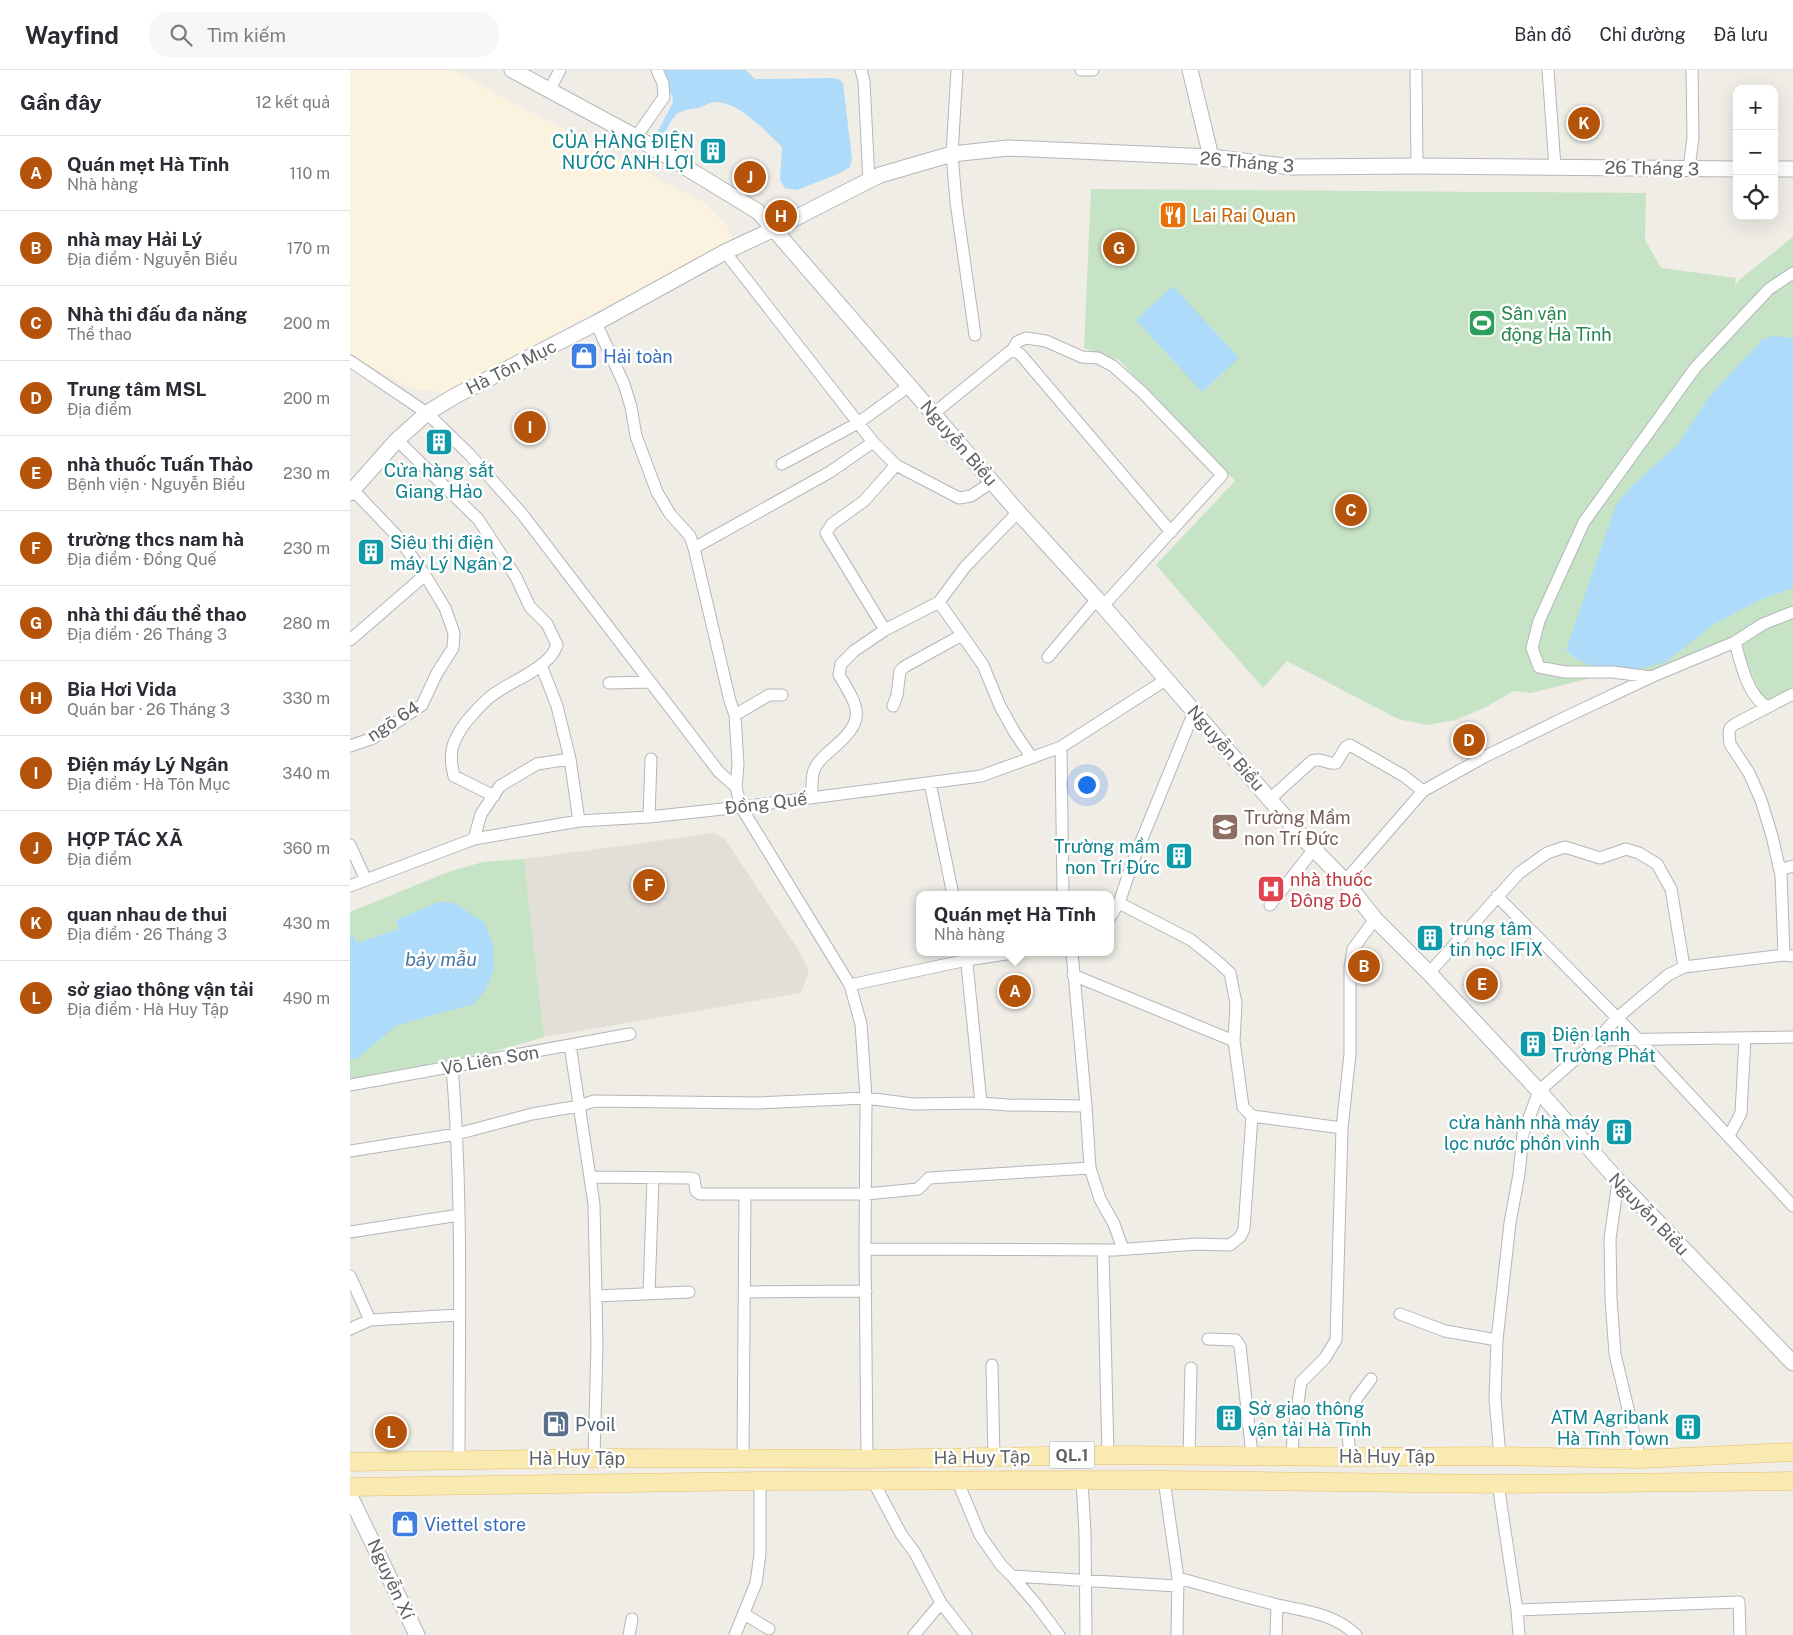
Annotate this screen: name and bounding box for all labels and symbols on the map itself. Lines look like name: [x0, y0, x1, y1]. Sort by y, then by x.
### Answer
pin: K: [1568, 104, 1600, 142]
place label: CỦA HÀNG ĐIỆN NƯỚC ANH LỢI: [552, 129, 694, 173]
building icon: CỦA HÀNG ĐIỆN NƯỚC ANH LỢI: [698, 136, 728, 166]
street label: 26 Tháng 3: [1199, 147, 1295, 177]
street label: 26 Tháng 3: [1605, 157, 1699, 179]
pin: J: [734, 158, 766, 196]
pin: H: [765, 197, 797, 235]
restaurant icon: Lai Rai Quan: [1158, 200, 1188, 230]
place label: Lai Rai Quan: [1192, 205, 1296, 226]
pin: G: [1103, 229, 1135, 267]
place label: Sân vận động Hà Tĩnh: [1501, 303, 1612, 345]
sports icon: Sân vận động Hà Tĩnh: [1467, 308, 1497, 338]
street label: Hà Tôn Mục: [462, 335, 560, 399]
shop icon: Hải toàn: [569, 341, 599, 371]
place label: Hải toàn: [603, 346, 673, 367]
street label: Nguyễn Biểu: [916, 396, 1002, 490]
pin: I: [514, 408, 546, 446]
building icon: Cửa hàng sắt Giang Hảo: [424, 427, 454, 457]
place label: Cửa hàng sắt Giang Hảo: [384, 460, 494, 502]
pin: C: [1335, 491, 1367, 529]
place label: Siêu thị điện máy Lý Ngân 2: [390, 532, 513, 574]
building icon: Siêu thị điện máy Lý Ngân 2: [356, 537, 386, 567]
street label: ngõ 64: [363, 696, 423, 746]
street label: Nguyễn Biểu: [1183, 701, 1269, 795]
pin: D: [1453, 721, 1485, 759]
your location: [1074, 772, 1100, 798]
street label: Đồng Quế: [724, 788, 808, 818]
place label: Trường Mầm non Trí Đức: [1244, 807, 1351, 849]
school or university icon: Trường Mầm non Trí Đức: [1210, 812, 1240, 842]
place label: Trường mầm non Trí Đức: [1054, 836, 1160, 878]
building icon: Trường mầm non Trí Đức: [1164, 841, 1194, 871]
pin: F: [633, 866, 665, 904]
place label: nhà thuốc Đông Đô: [1290, 869, 1373, 911]
hospital icon: nhà thuốc Đông Đô: [1256, 874, 1286, 904]
place label: trung tâm tin học IFIX: [1449, 918, 1543, 960]
building icon: trung tâm tin học IFIX: [1415, 923, 1445, 953]
pin: B: [1348, 947, 1380, 985]
water label: bảy mẫu: [405, 948, 477, 970]
pin: E: [1466, 965, 1498, 1003]
pin: A: [999, 972, 1031, 1010]
place label: Điện lạnh Trường Phát: [1552, 1024, 1656, 1066]
building icon: Điện lạnh Trường Phát: [1518, 1029, 1548, 1059]
street label: Võ Liên Sơn: [440, 1041, 540, 1079]
place label: cửa hành nhà máy lọc nước phồn vinh: [1444, 1112, 1600, 1154]
building icon: cửa hành nhà máy lọc nước phồn vinh: [1604, 1117, 1634, 1147]
street label: Nguyễn Biểu: [1604, 1168, 1694, 1260]
place label: Sở giao thông vận tải Hà Tĩnh: [1248, 1398, 1371, 1440]
building icon: Sở giao thông vận tải Hà Tĩnh: [1214, 1403, 1244, 1433]
place label: ATM Agribank Hà Tĩnh Town: [1550, 1407, 1669, 1449]
fuel station icon: Pvoil: [541, 1409, 571, 1439]
building icon: ATM Agribank Hà Tĩnh Town: [1673, 1412, 1703, 1442]
pin: L: [375, 1413, 407, 1451]
place label: Pvoil: [575, 1414, 616, 1435]
road number: QL.1: [1050, 1442, 1094, 1468]
street label: Hà Huy Tập: [934, 1446, 1030, 1468]
street label: Hà Huy Tập: [1339, 1446, 1435, 1467]
street label: Hà Huy Tập: [529, 1448, 625, 1469]
shop icon: Viettel store: [390, 1509, 420, 1539]
place label: Viettel store: [424, 1514, 526, 1535]
street label: Nguyễn Xí: [363, 1536, 419, 1623]

